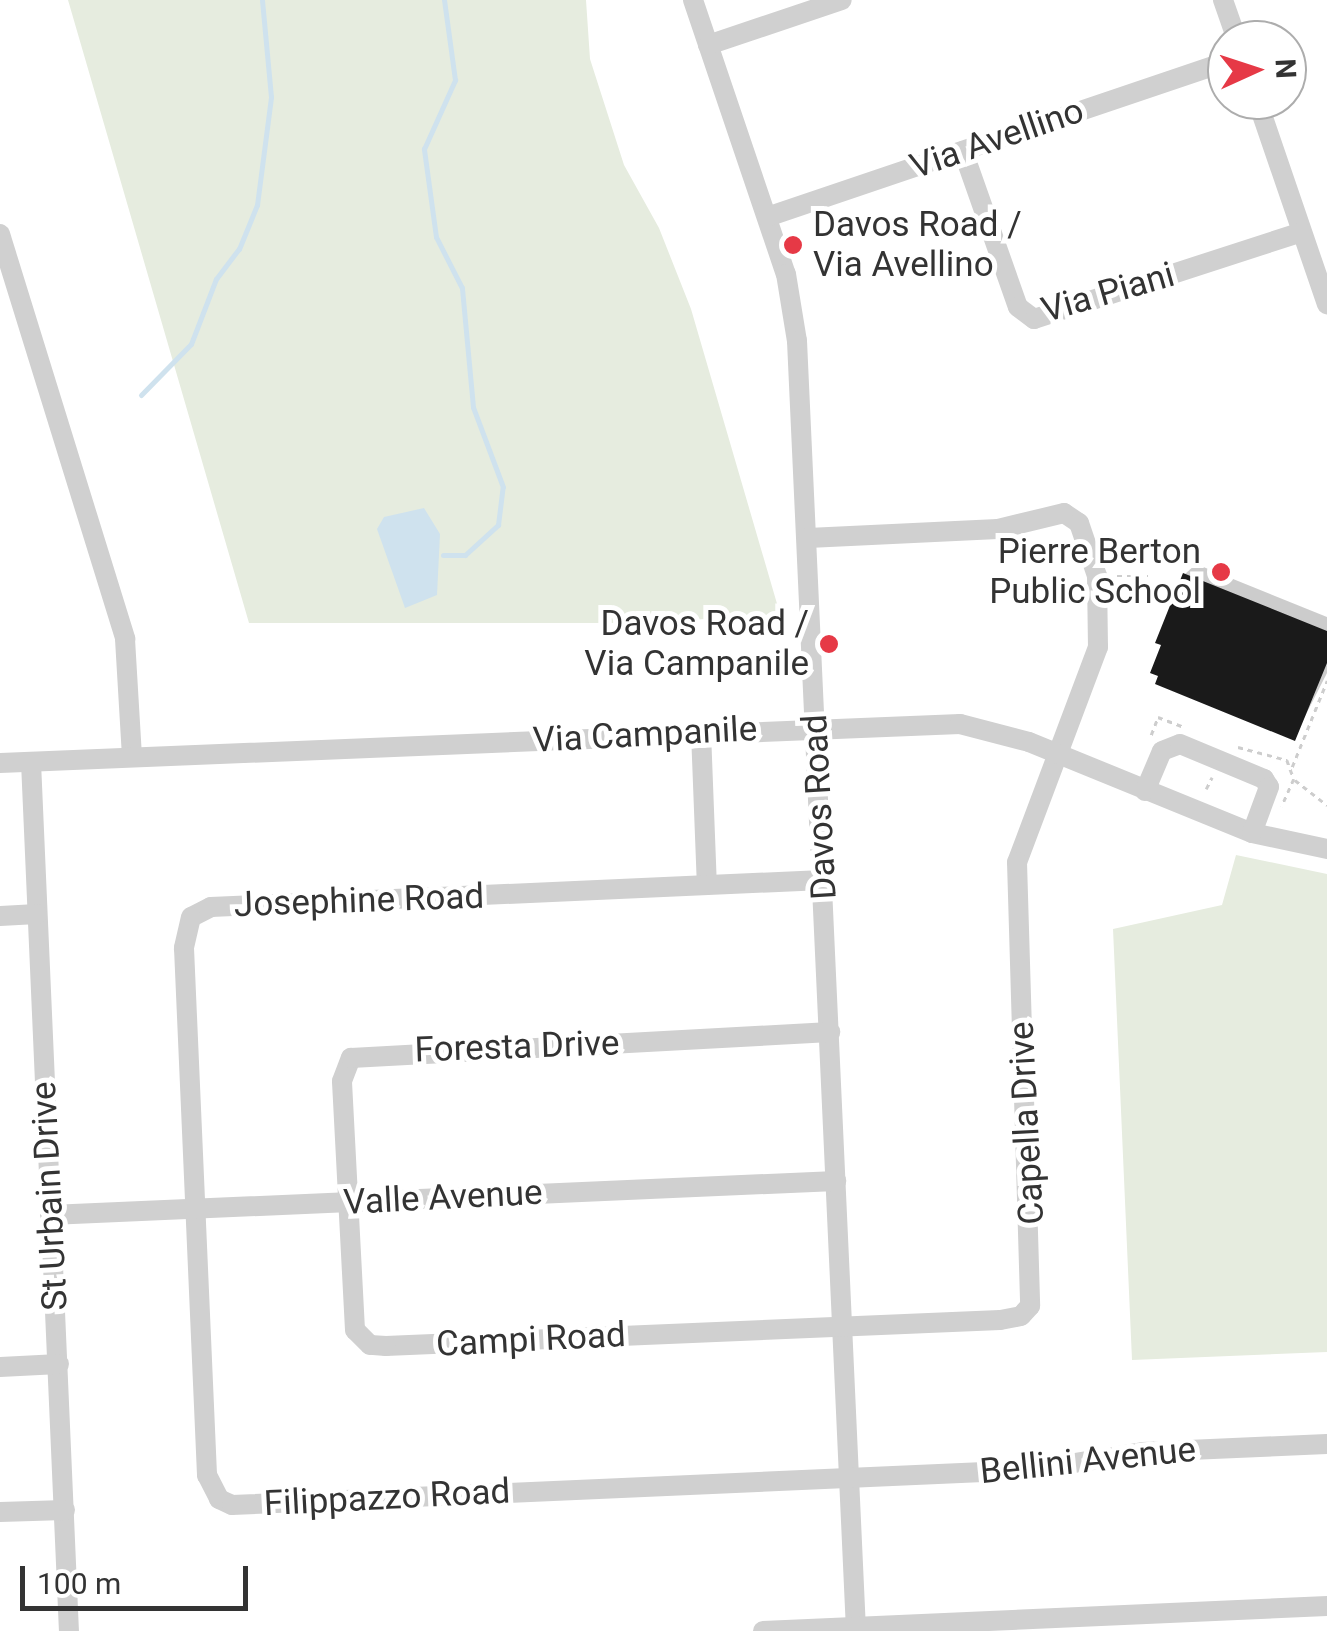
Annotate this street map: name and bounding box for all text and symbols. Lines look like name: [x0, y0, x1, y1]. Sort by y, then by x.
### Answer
north arrow: [1207, 20, 1307, 120]
text: N: [1268, 58, 1302, 79]
street label: Via Avellino: [905, 90, 1089, 188]
place label: Davos Road / Via Avellino: [813, 204, 1022, 286]
marker: Davos Road / Via Avellino: [782, 234, 804, 256]
street label: Via Piani: [1037, 254, 1179, 332]
place label: Pierre Berton Public School: [989, 531, 1201, 613]
marker: Pierre Berton Public School: [1210, 561, 1232, 583]
place label: Davos Road / Via Campanile: [584, 603, 809, 685]
marker: Davos Road / Via Campanile: [818, 633, 840, 655]
street label: Via Campanile: [532, 708, 758, 762]
street label: Davos Road: [794, 713, 846, 901]
street label: Josephine Road: [233, 876, 485, 926]
street label: Capella Drive: [1001, 1020, 1053, 1226]
street label: Foresta Drive: [414, 1022, 620, 1072]
street label: St Urbain Drive: [23, 1080, 77, 1312]
street label: Valle Avenue: [342, 1172, 544, 1224]
street label: Campi Road: [435, 1314, 627, 1366]
street label: Bellini Avenue: [978, 1429, 1198, 1493]
street label: Filippazzo Road: [263, 1471, 511, 1525]
scale bar: [25, 1546, 252, 1608]
text: 100 m: [37, 1566, 121, 1601]

